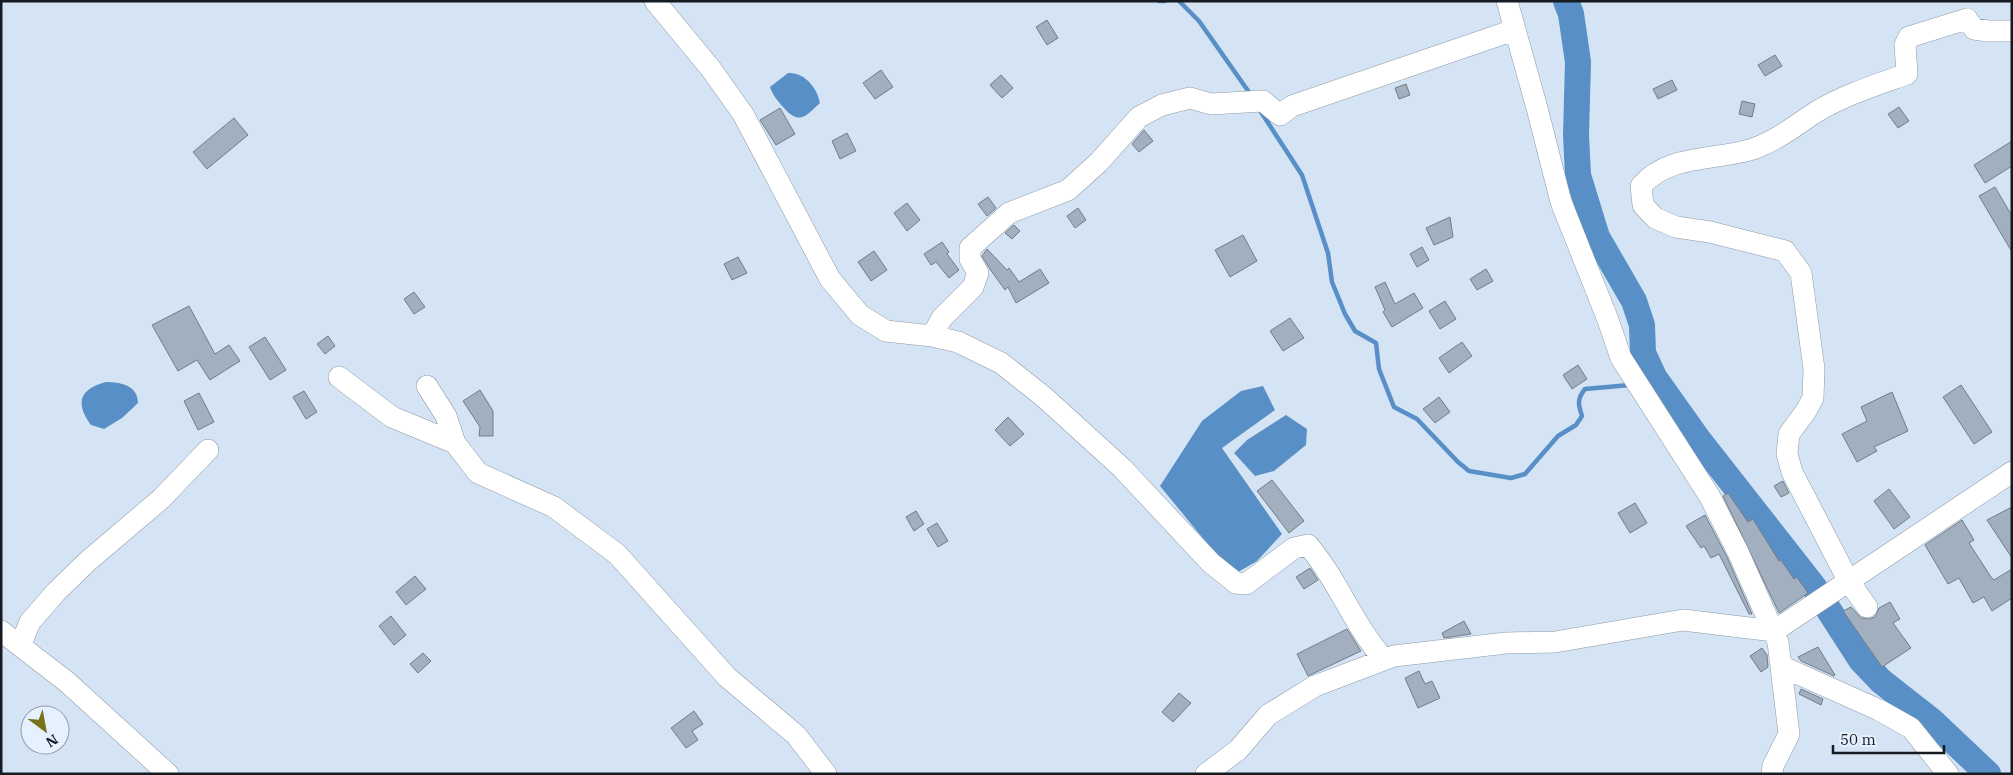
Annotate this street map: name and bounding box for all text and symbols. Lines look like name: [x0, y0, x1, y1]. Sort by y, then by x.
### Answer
north arrow: [20, 705, 70, 755]
scale bar: [1833, 722, 1944, 754]
text: N: [42, 730, 61, 752]
text: 50 m: [1840, 730, 1876, 749]

